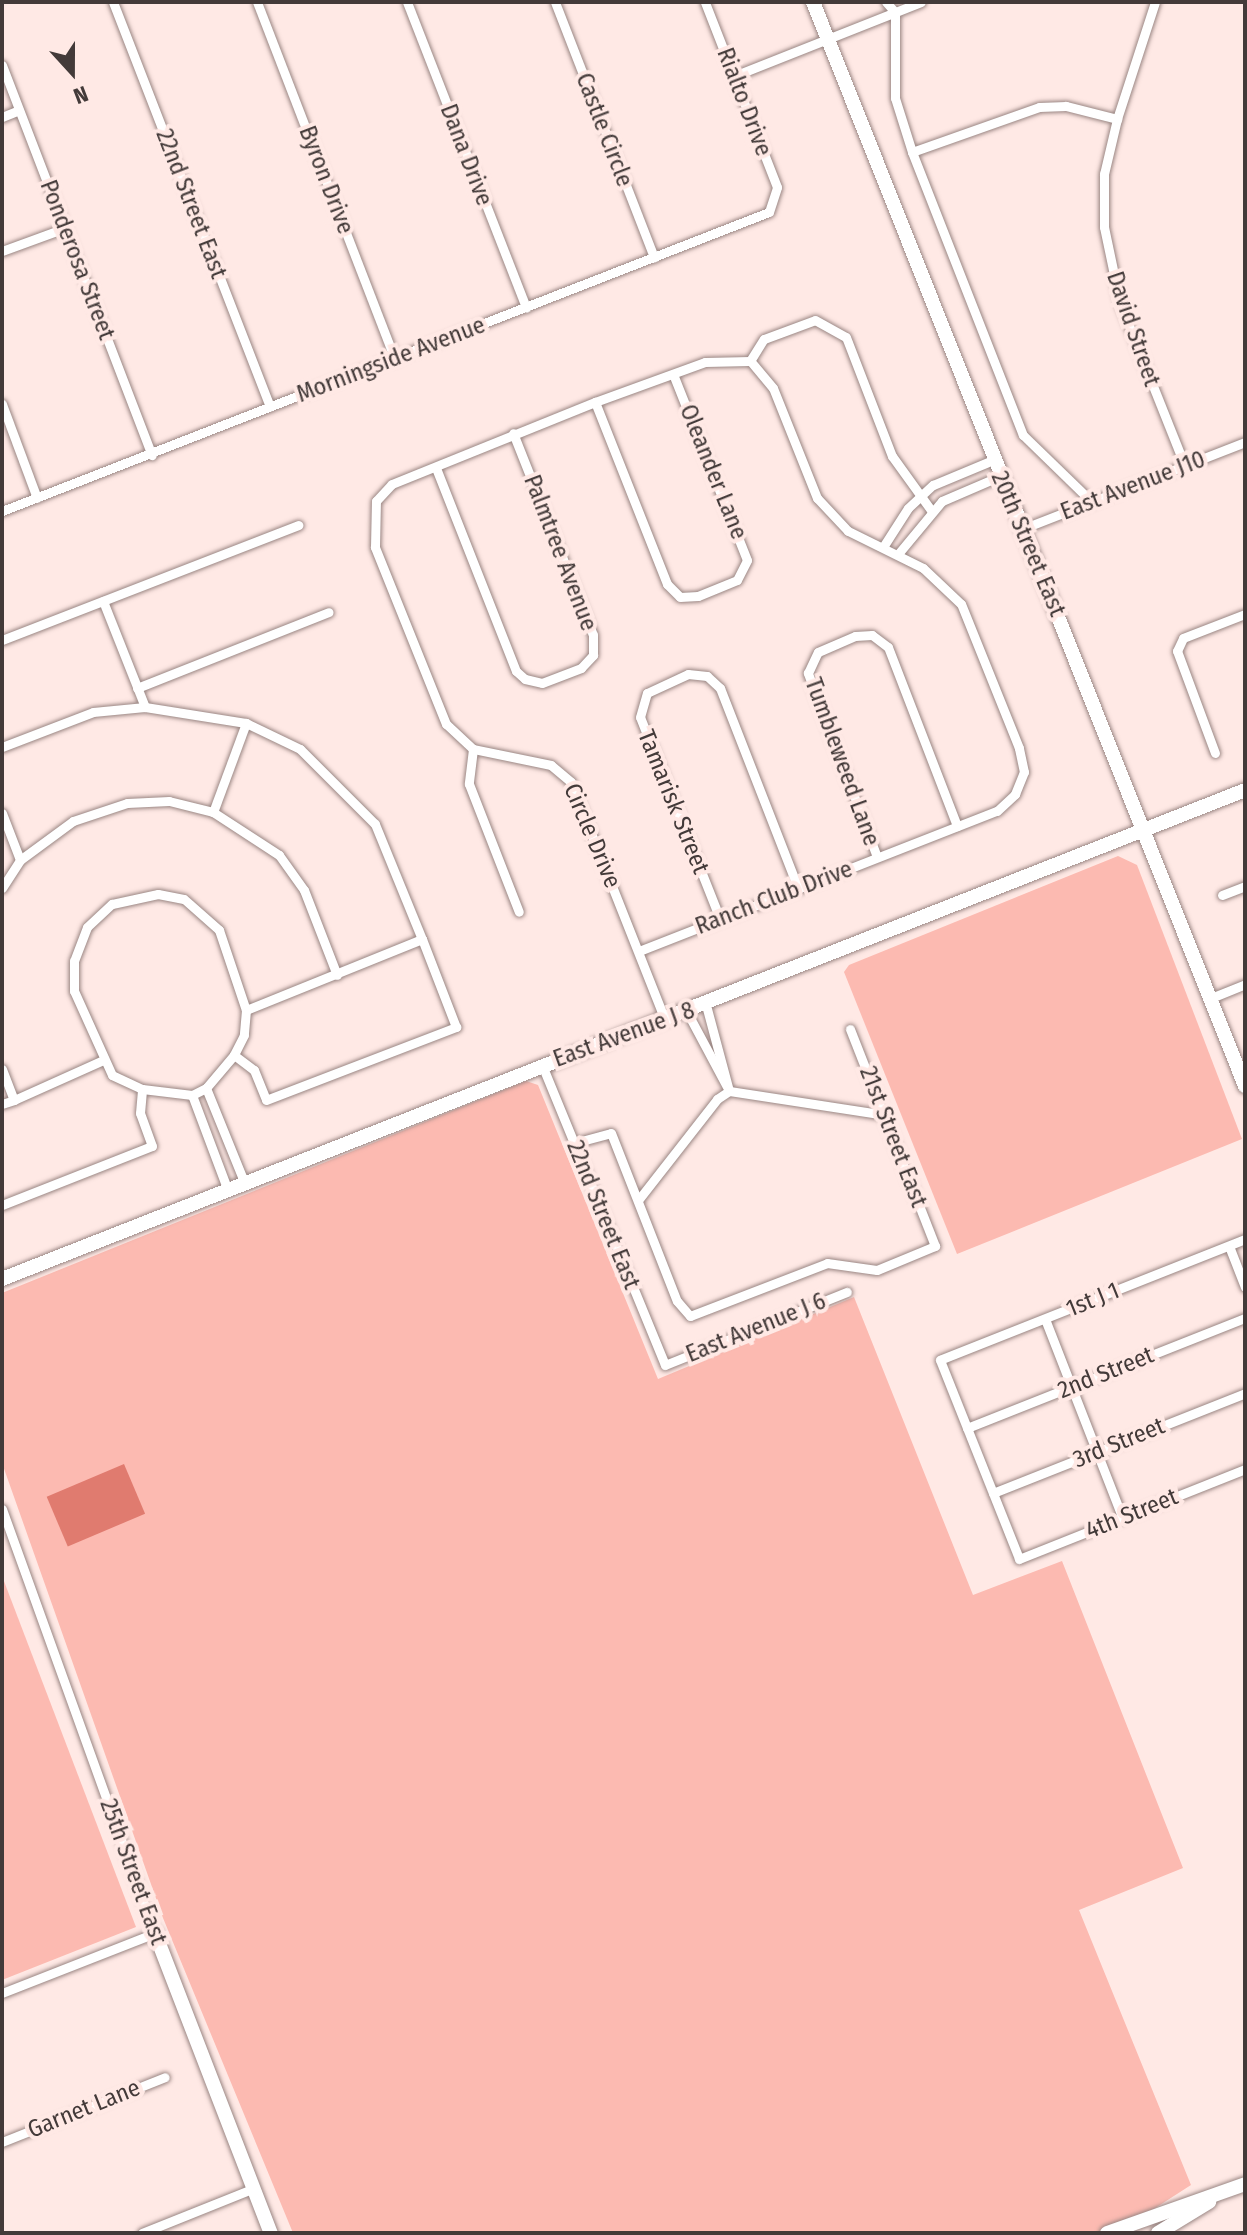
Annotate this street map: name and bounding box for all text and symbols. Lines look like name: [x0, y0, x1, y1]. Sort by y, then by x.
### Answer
north arrow: [32, 32, 112, 112]
street label: Rialto Drive: [710, 44, 778, 160]
street label: Castle Circle: [569, 69, 639, 191]
text: N: [70, 80, 92, 110]
street label: Dana Drive: [434, 100, 498, 210]
street label: Byron Drive: [292, 122, 360, 238]
street label: 22nd Street East: [149, 125, 233, 283]
street label: Ponderosa Street: [33, 176, 121, 344]
street label: David Street: [1100, 268, 1166, 390]
street label: Morningside Avenue: [293, 311, 489, 409]
street label: Oleander Lane: [673, 400, 753, 544]
street label: East Avenue J10: [1057, 445, 1209, 527]
street label: 20th Street East: [985, 467, 1071, 621]
street label: Palmtree Avenue: [517, 471, 603, 635]
street label: Tumbleweed Lane: [798, 674, 886, 850]
street label: Tamarisk Street: [631, 726, 715, 878]
street label: Circle Drive: [557, 779, 627, 893]
street label: Ranch Club Drive: [691, 855, 857, 941]
street label: East Avenue J 8: [549, 996, 699, 1074]
street label: 21st Street East: [853, 1063, 933, 1211]
street label: 22nd Street East: [560, 1137, 646, 1293]
street label: 1st J 1: [1062, 1276, 1124, 1324]
street label: East Avenue J 6: [682, 1287, 830, 1369]
street label: 2nd Street: [1054, 1341, 1158, 1405]
street label: 3rd Street: [1069, 1412, 1169, 1474]
street label: 4th Street: [1082, 1483, 1182, 1545]
street label: 25th Street East: [93, 1795, 173, 1949]
street label: Garnet Lane: [24, 2073, 144, 2145]

